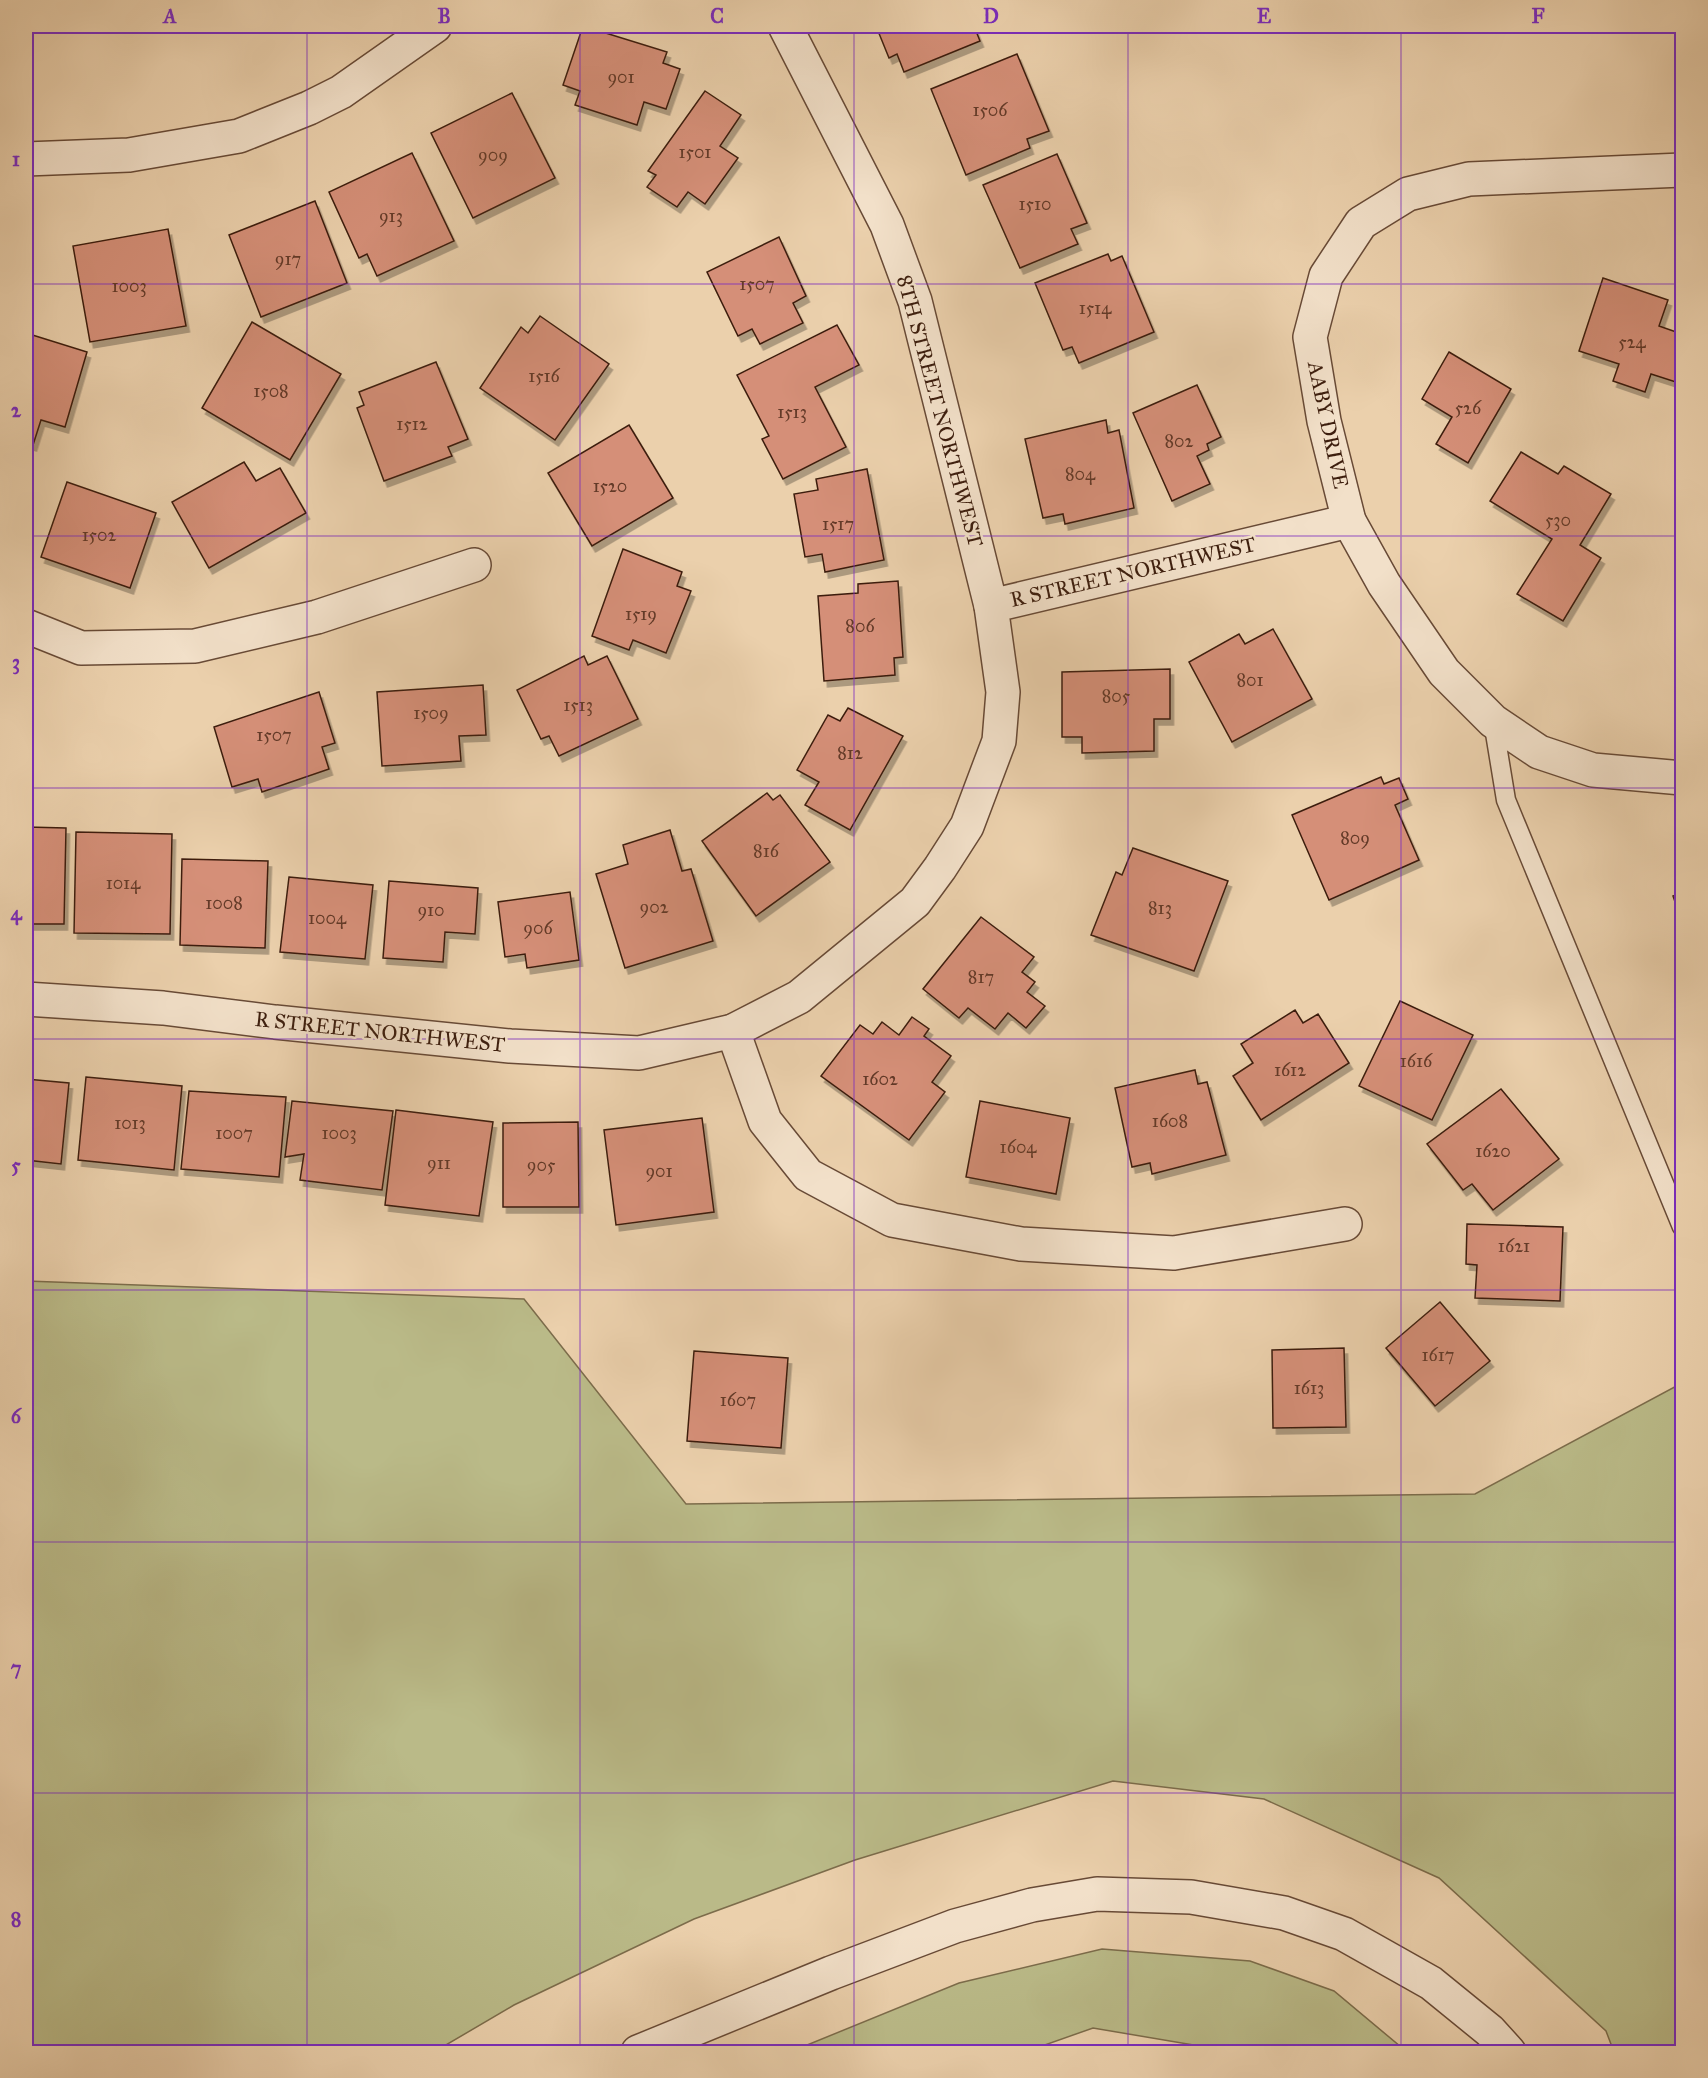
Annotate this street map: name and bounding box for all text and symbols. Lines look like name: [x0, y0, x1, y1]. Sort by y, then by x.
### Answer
text: A: [161, 4, 177, 28]
text: B: [437, 4, 451, 28]
text: C: [710, 4, 724, 28]
text: D: [983, 4, 999, 28]
text: E: [1257, 4, 1272, 28]
text: F: [1531, 4, 1545, 28]
house number: 901: [607, 66, 635, 88]
house number: 1506: [972, 99, 1008, 121]
house number: 1501: [679, 141, 711, 163]
house number: 909: [478, 144, 508, 166]
text: 1: [12, 147, 20, 171]
house number: 1510: [1019, 193, 1051, 215]
house number: 913: [379, 205, 403, 227]
house number: 917: [275, 248, 301, 270]
street label: 8TH STREET NORTHWEST: [891, 272, 989, 550]
house number: 1507: [739, 273, 775, 295]
house number: 1003: [111, 275, 147, 297]
house number: 1514: [1079, 297, 1112, 319]
house number: 524: [1618, 331, 1647, 353]
street label: AABY DRIVE: [1302, 358, 1354, 491]
house number: 1516: [528, 365, 561, 387]
house number: 1508: [253, 380, 289, 402]
house number: 526: [1455, 397, 1482, 419]
text: 2: [11, 398, 22, 422]
house number: 1513: [777, 401, 807, 423]
house number: 1512: [396, 413, 428, 435]
house number: 802: [1165, 430, 1194, 452]
house number: 804: [1065, 463, 1096, 485]
house number: 1520: [593, 475, 627, 497]
house number: 530: [1545, 509, 1571, 531]
house number: 1517: [822, 513, 854, 535]
house number: 1502: [82, 524, 116, 546]
street label: R STREET NORTHWEST: [1008, 531, 1258, 613]
house number: 1519: [625, 603, 657, 625]
house number: 806: [845, 615, 875, 637]
text: 3: [12, 650, 20, 675]
house number: 801: [1237, 669, 1264, 691]
house number: 805: [1102, 685, 1131, 707]
house number: 1513: [563, 694, 593, 716]
house number: 1509: [413, 702, 449, 724]
house number: 1507: [256, 724, 292, 746]
house number: 812: [837, 742, 863, 764]
house number: 809: [1340, 827, 1370, 849]
house number: 816: [753, 840, 780, 862]
house number: 1014: [106, 872, 141, 894]
house number: 1008: [205, 892, 243, 914]
house number: 902: [639, 896, 669, 918]
house number: 813: [1148, 897, 1172, 919]
house number: 910: [417, 899, 445, 921]
text: 4: [10, 901, 22, 926]
house number: 1004: [308, 907, 347, 929]
house number: 906: [523, 917, 553, 939]
house number: 817: [968, 966, 994, 988]
street label: R STREET NORTHWEST: [254, 1006, 506, 1058]
house number: 1616: [1400, 1050, 1433, 1072]
house number: 1612: [1274, 1059, 1306, 1081]
house number: 1602: [862, 1068, 898, 1090]
house number: 1608: [1152, 1110, 1188, 1132]
house number: 1013: [114, 1112, 146, 1134]
house number: 1007: [215, 1122, 253, 1144]
house number: 1003: [321, 1122, 357, 1144]
house number: 1604: [1000, 1136, 1037, 1158]
house number: 1620: [1475, 1140, 1511, 1162]
house number: 911: [427, 1152, 451, 1174]
text: 5: [11, 1153, 21, 1177]
house number: 905: [527, 1154, 556, 1176]
house number: 901: [645, 1160, 673, 1182]
house number: 1621: [1498, 1235, 1530, 1257]
house number: 1617: [1422, 1344, 1454, 1366]
house number: 1613: [1294, 1377, 1324, 1399]
house number: 1607: [720, 1389, 756, 1411]
text: 6: [11, 1404, 23, 1428]
text: 7: [11, 1656, 22, 1680]
text: 8: [11, 1907, 21, 1931]

